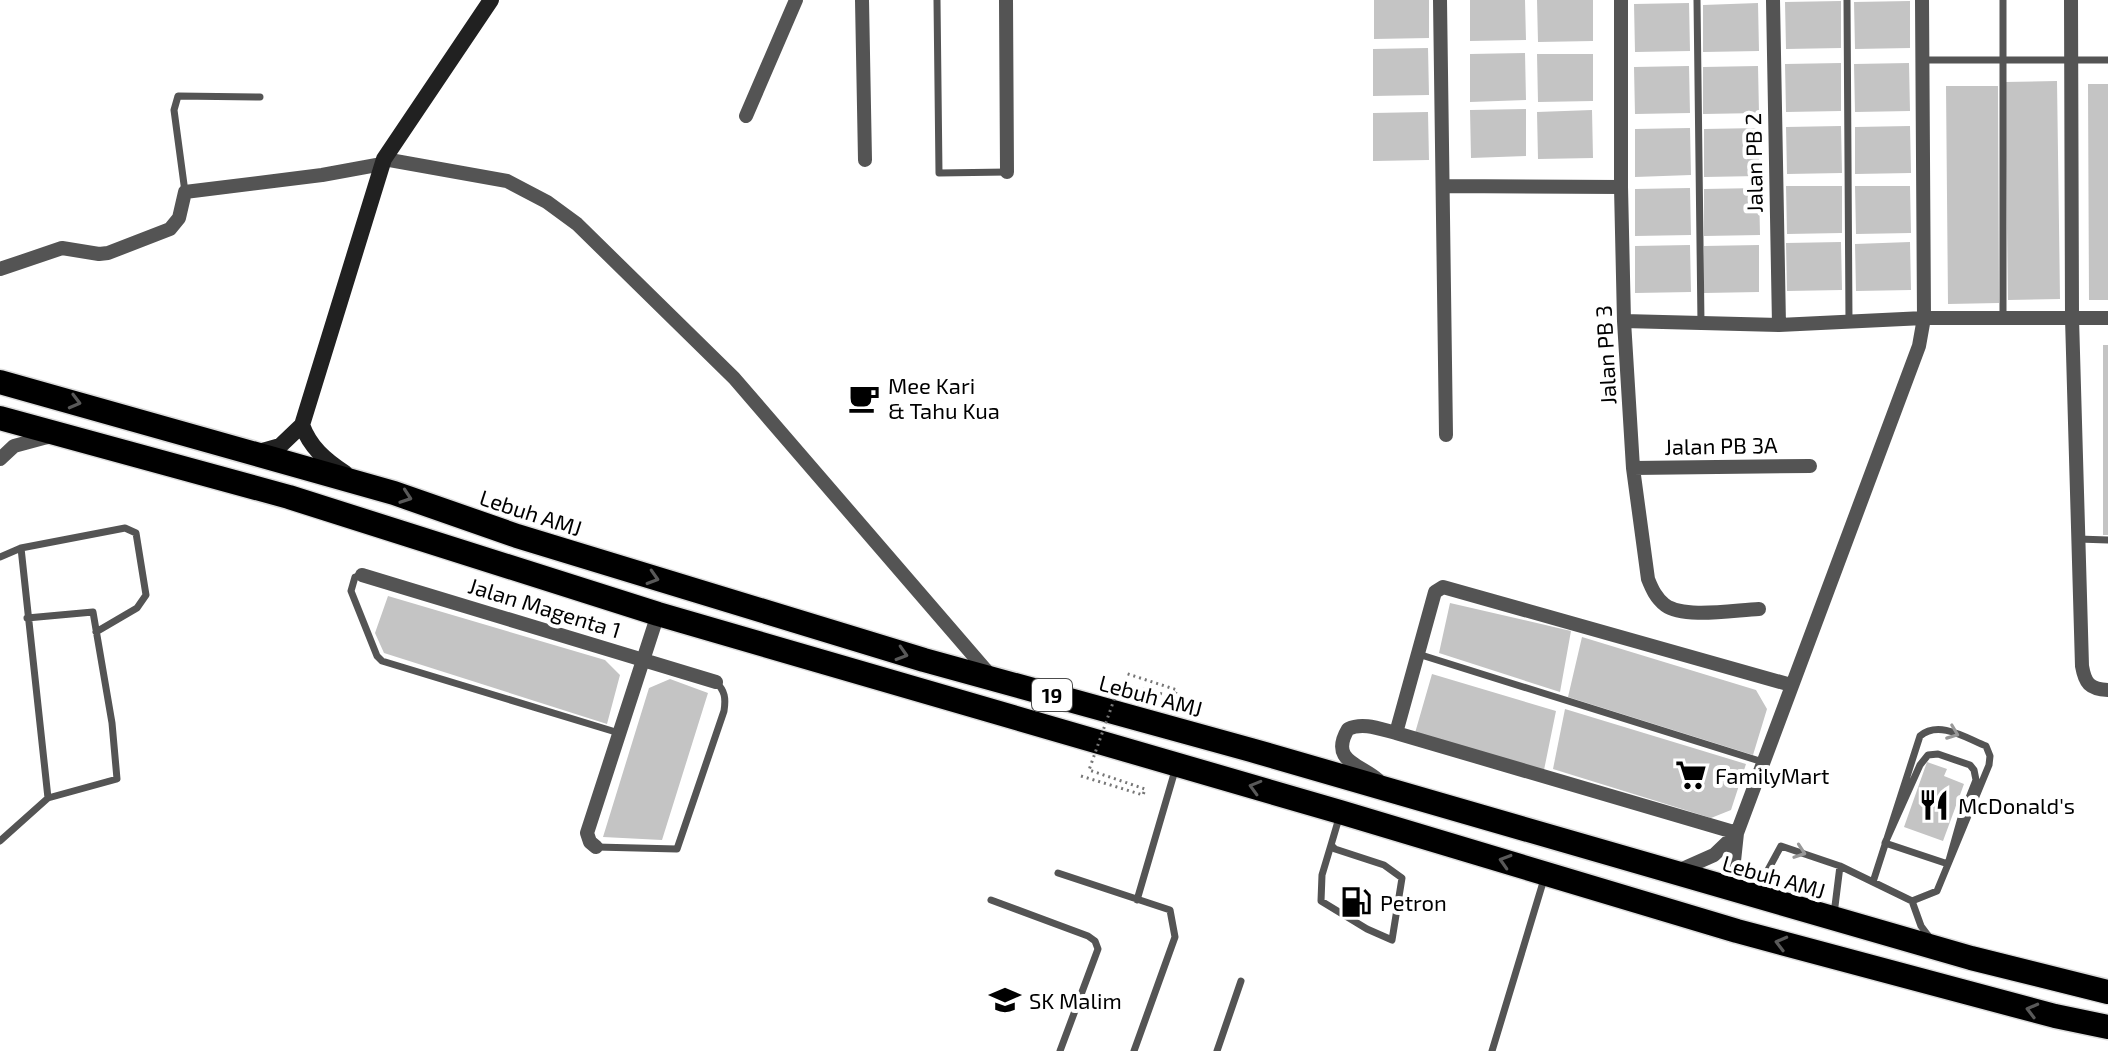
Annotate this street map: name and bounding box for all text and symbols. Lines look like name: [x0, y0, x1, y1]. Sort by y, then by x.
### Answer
street label: Jalan PB 2: [1739, 113, 1767, 213]
street label: Jalan PB 3: [1589, 305, 1621, 405]
place label: Mee Kari & Tahu Kua: [888, 372, 1000, 423]
cafe icon: Mee Kari & Tahu Kua: [847, 381, 881, 415]
one-way arrow: [68, 393, 82, 409]
street label: Jalan PB 3A: [1664, 431, 1778, 459]
street label: Lebuh AMJ: [477, 483, 585, 541]
one-way arrow: [398, 487, 412, 503]
one-way arrow: [646, 569, 659, 585]
street label: Jalan Magenta 1: [466, 571, 624, 643]
one-way arrow: [894, 645, 908, 661]
street label: Lebuh AMJ: [1097, 669, 1205, 721]
road number: 19: [1032, 679, 1072, 711]
one-way arrow: [1946, 723, 1960, 740]
supermarket icon: FamilyMart: [1674, 758, 1708, 792]
place label: FamilyMart: [1715, 762, 1829, 788]
one-way arrow: [1249, 780, 1263, 797]
restaurant icon: McDonald's: [1917, 788, 1951, 822]
place label: McDonald's: [1958, 792, 2075, 818]
one-way arrow: [1792, 843, 1806, 859]
street label: Lebuh AMJ: [1720, 849, 1828, 903]
one-way arrow: [1498, 854, 1512, 870]
fuel station icon: Petron: [1339, 885, 1373, 919]
place label: Petron: [1380, 889, 1447, 915]
one-way arrow: [1774, 935, 1788, 952]
school or university icon: SK Malim: [988, 983, 1022, 1017]
place label: SK Malim: [1029, 987, 1122, 1013]
one-way arrow: [2026, 1002, 2040, 1019]

